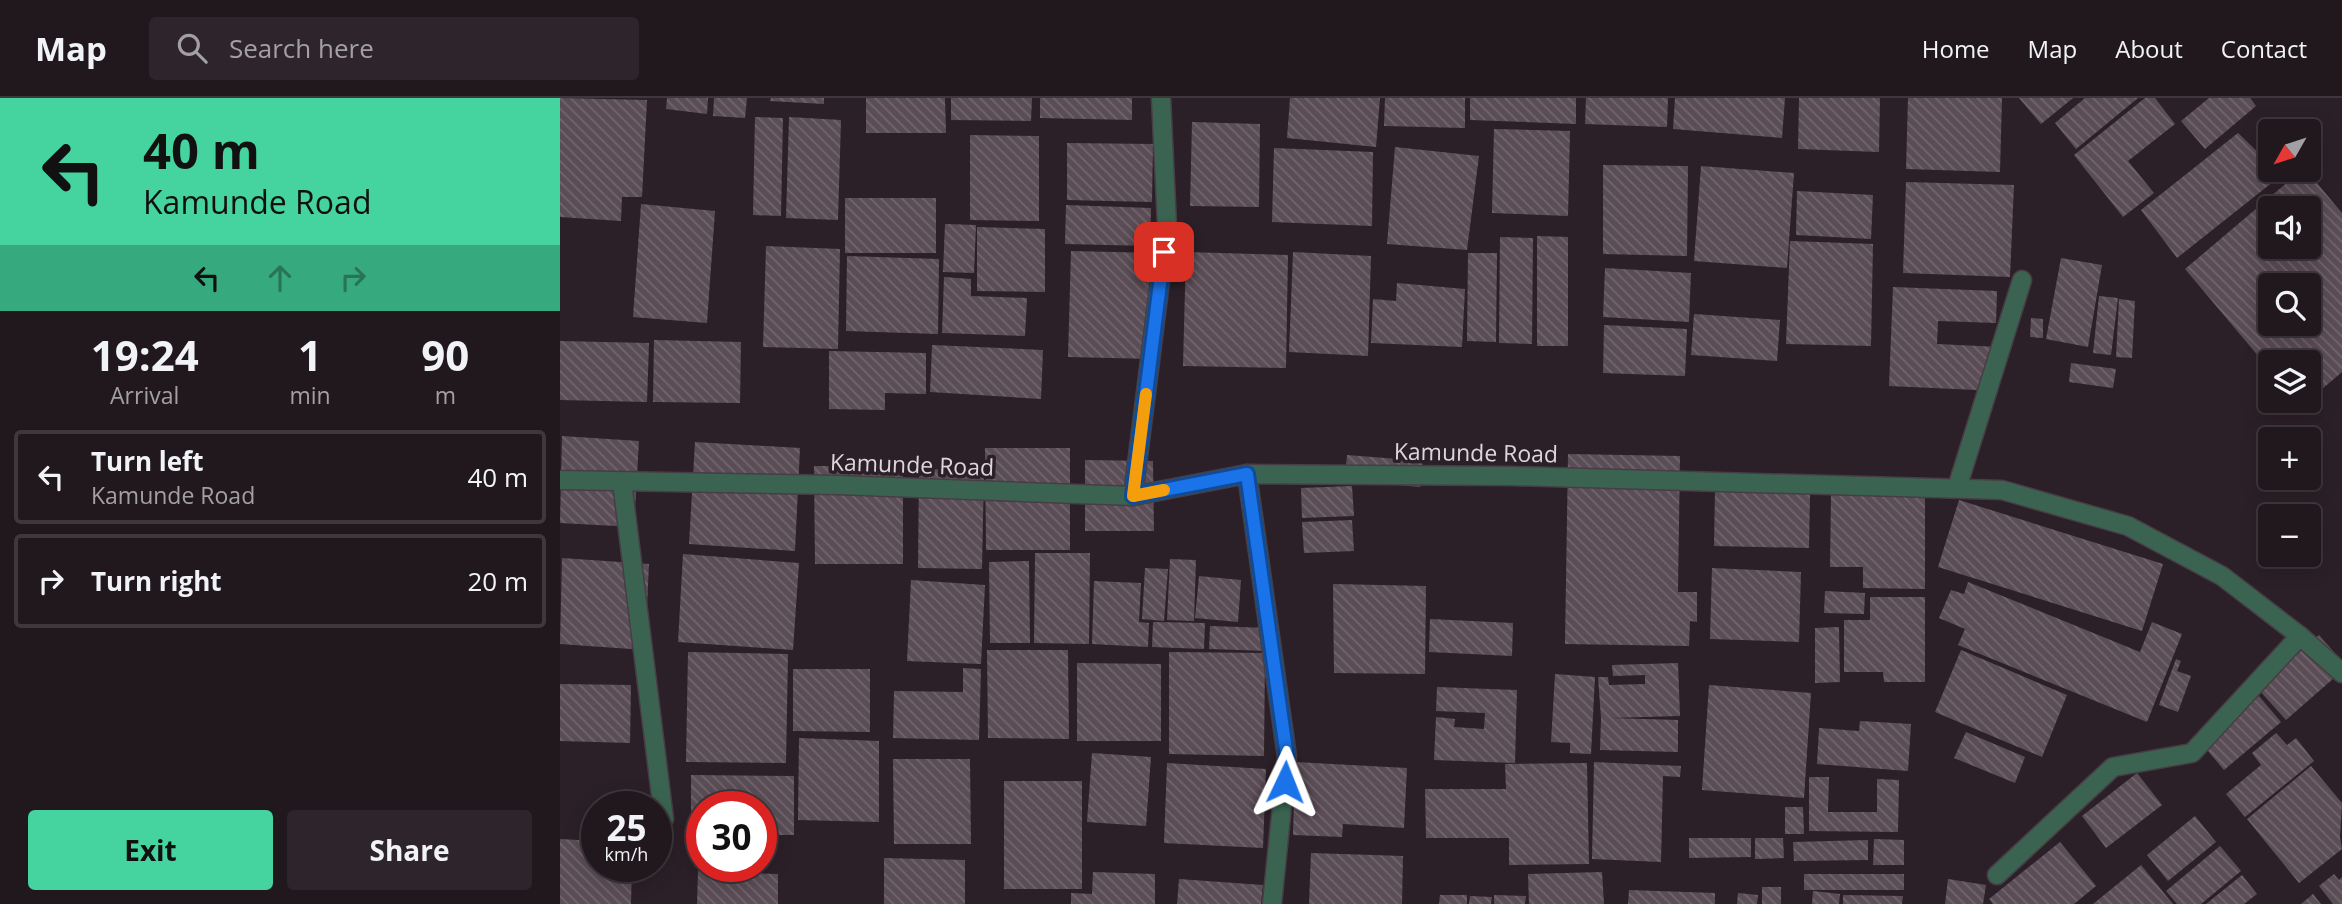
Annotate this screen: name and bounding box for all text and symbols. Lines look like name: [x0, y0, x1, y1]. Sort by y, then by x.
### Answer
search box: [149, 17, 639, 80]
text: Map: [35, 26, 107, 71]
icon: search: [173, 29, 211, 67]
text: Search here: [229, 30, 374, 66]
text: Home: [1922, 32, 1990, 65]
text: Map: [2028, 32, 2077, 65]
text: About: [2115, 32, 2183, 65]
text: Contact: [2221, 32, 2307, 65]
text: 40 m: [143, 117, 260, 183]
north arrow: [2258, 119, 2320, 182]
map controls: [2258, 119, 2321, 567]
icon: left: [28, 126, 119, 217]
text: Kamunde Road: [143, 180, 371, 223]
button: sound: [2258, 196, 2321, 259]
pin: [1134, 222, 1194, 282]
icon: arrive: [1145, 233, 1183, 271]
icon: left: [188, 259, 226, 297]
icon: ahead: [261, 259, 299, 297]
icon: right: [334, 259, 372, 297]
button: search: [2258, 273, 2321, 336]
text: 19:24: [91, 326, 199, 383]
text: 1: [298, 326, 322, 383]
text: 90: [421, 326, 469, 383]
button: layers: [2258, 350, 2321, 413]
text: Arrival: [110, 379, 179, 411]
text: min: [289, 379, 331, 411]
text: m: [435, 379, 456, 411]
button: +: [2258, 427, 2321, 490]
street label: Kamunde Road: [1394, 435, 1558, 469]
text: Turn left: [91, 443, 203, 479]
street label: Kamunde Road: [829, 445, 995, 483]
icon: left: [32, 458, 70, 496]
text: 40 m: [467, 459, 528, 495]
text: Kamunde Road: [91, 479, 255, 511]
button: −: [2258, 504, 2321, 567]
icon: right: [32, 562, 70, 600]
text: Turn right: [91, 563, 222, 599]
text: 20 m: [467, 563, 528, 599]
position arrow: [1248, 745, 1322, 819]
speed limit sign: 30: [686, 791, 777, 882]
text: 25: [606, 804, 647, 851]
button: Exit: [28, 810, 273, 890]
button: Share: [287, 810, 532, 890]
text: km/h: [605, 842, 648, 866]

